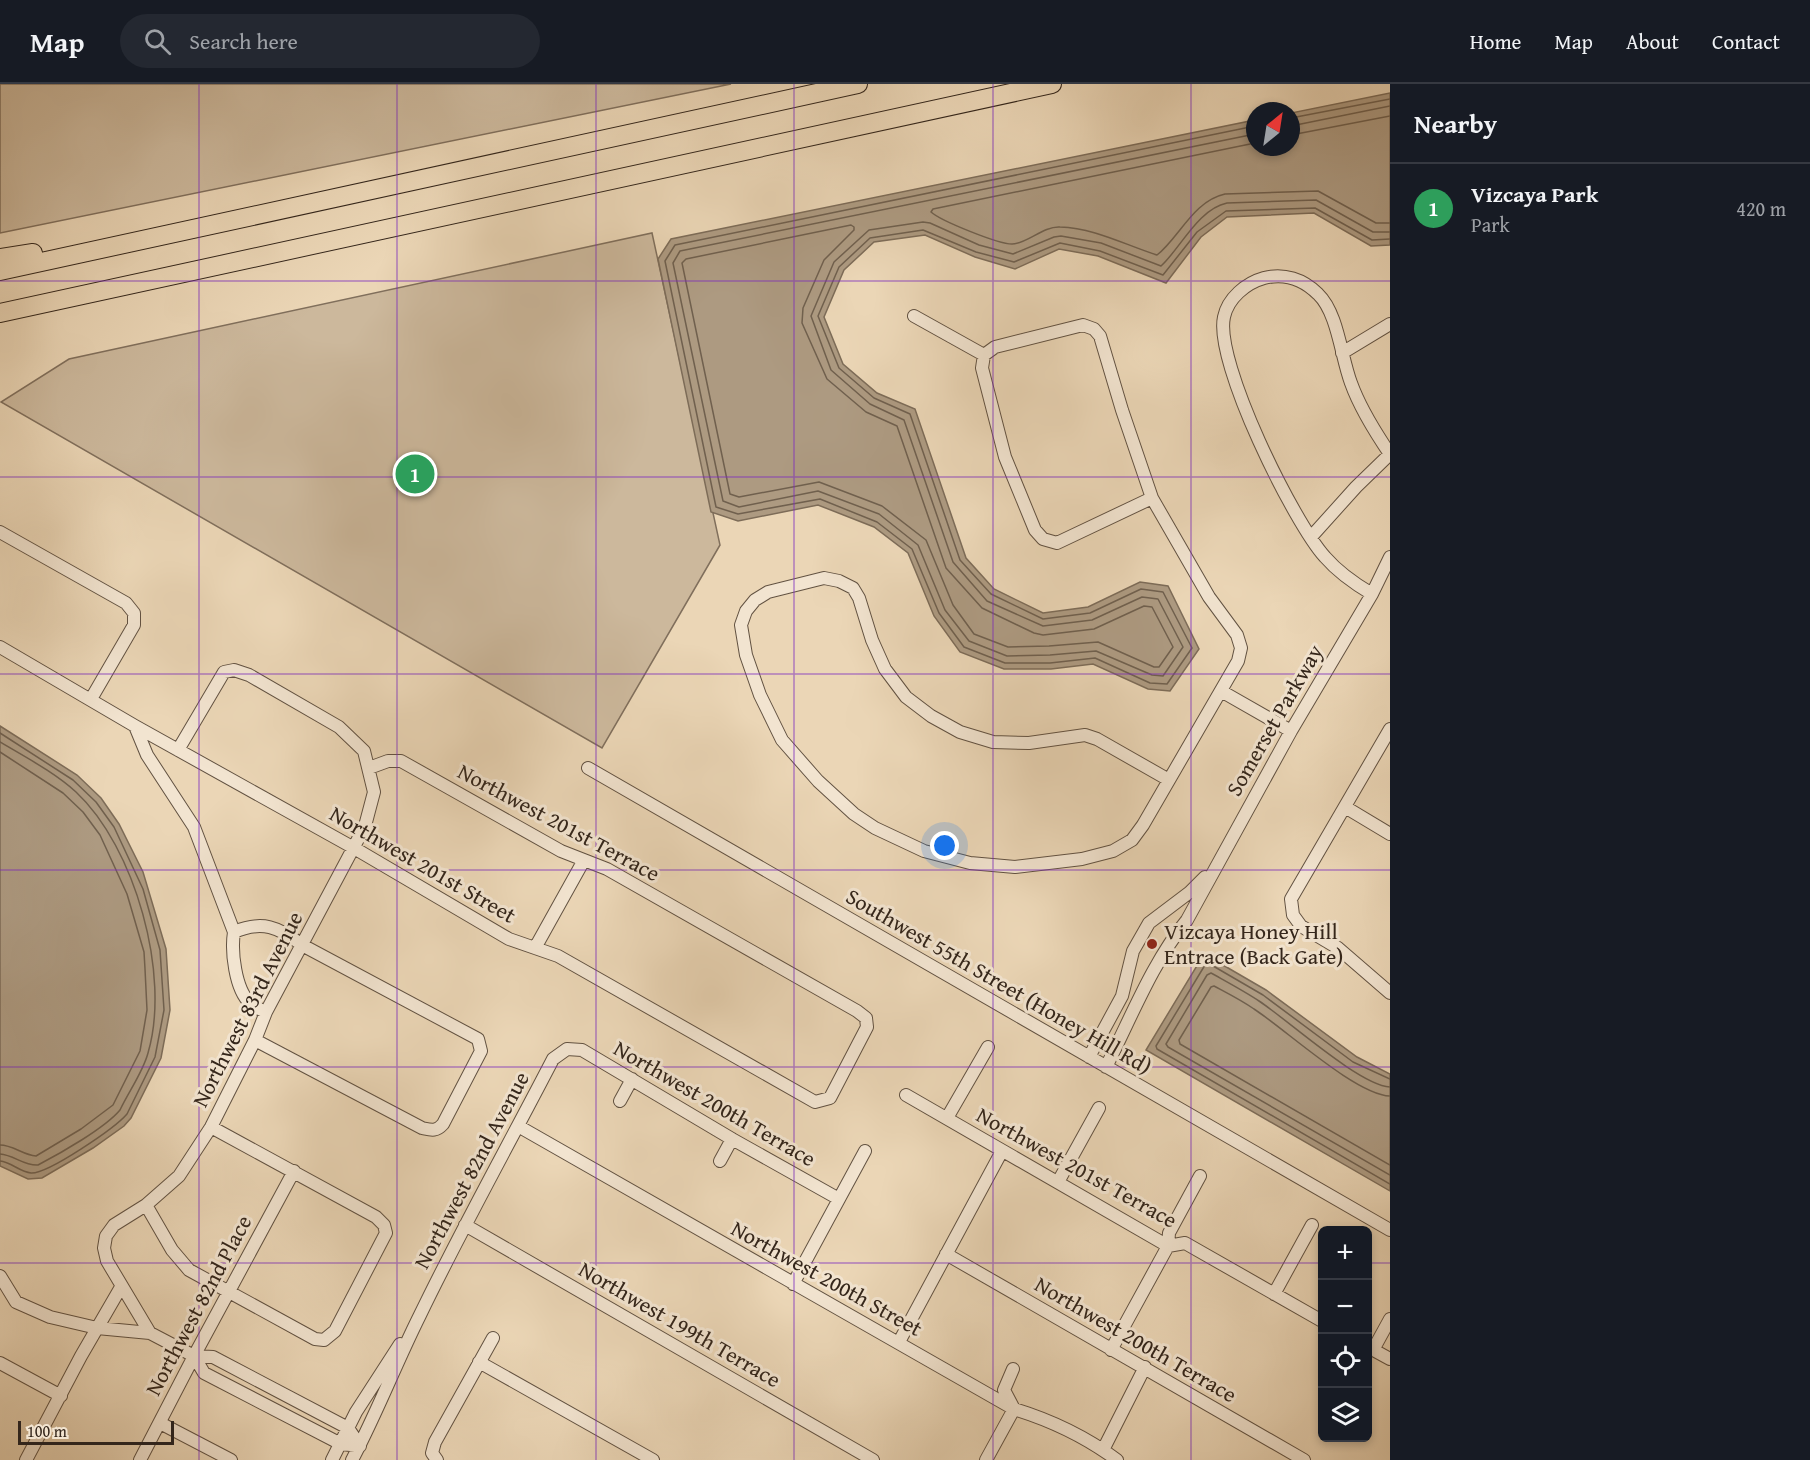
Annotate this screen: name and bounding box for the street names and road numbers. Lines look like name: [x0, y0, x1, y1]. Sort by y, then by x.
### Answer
street label: Somerset Parkway: [1218, 638, 1330, 802]
street label: Northwest 201st Terrace: [452, 755, 666, 889]
street label: Northwest 201st Street: [324, 798, 522, 931]
street label: Southwest 55th Street (Honey Hill Rd): [840, 880, 1158, 1082]
street label: Northwest 83rd Avenue: [184, 906, 310, 1112]
street label: Northwest 200th Terrace: [608, 1032, 822, 1174]
street label: Northwest 82nd Avenue: [405, 1066, 537, 1274]
street label: Northwest 201st Terrace: [971, 1098, 1183, 1236]
street label: Northwest 82nd Place: [137, 1209, 259, 1401]
street label: Northwest 200th Street: [726, 1212, 929, 1344]
street label: Northwest 199th Terrace: [573, 1253, 787, 1395]
street label: Northwest 200th Terrace: [1029, 1268, 1243, 1410]

